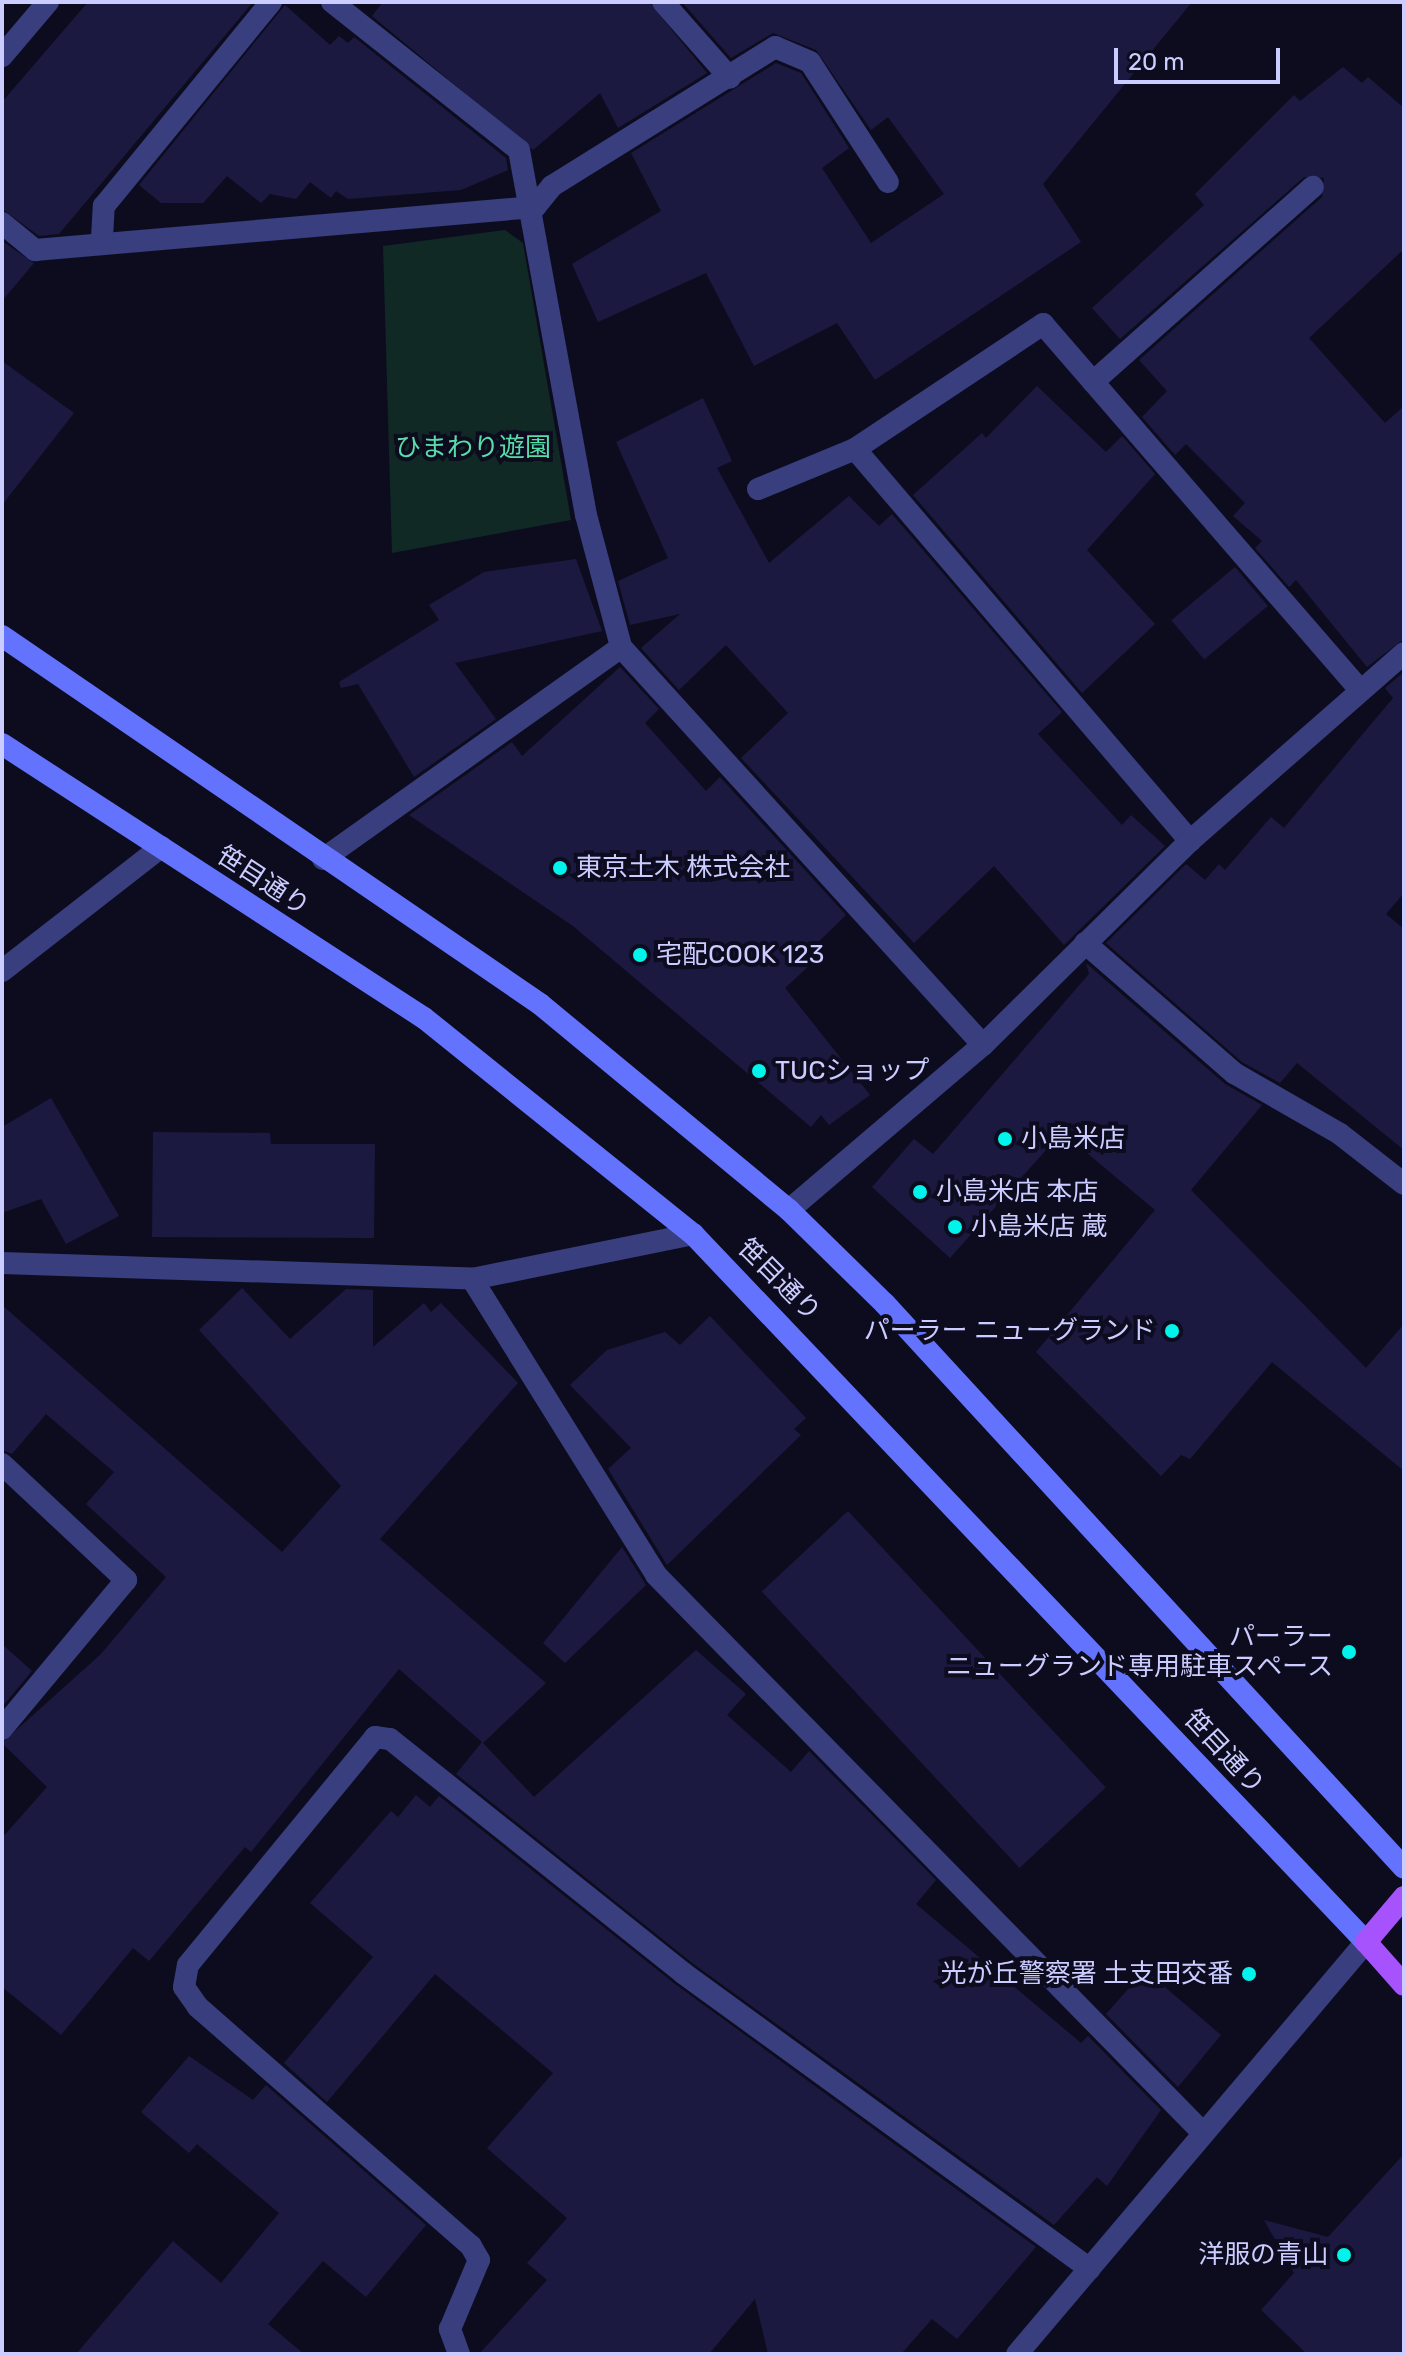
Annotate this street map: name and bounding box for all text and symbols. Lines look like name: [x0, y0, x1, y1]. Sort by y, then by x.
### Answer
scale bar: [1118, 32, 1284, 82]
text: 20 m: [1128, 48, 1185, 76]
park label: ひまわり遊園: [395, 432, 551, 464]
street label: 笹目通り: [211, 840, 315, 922]
place label: 東京土木 株式会社: [576, 852, 790, 884]
marker: 東京土木 株式会社: [551, 859, 569, 877]
place label: 宅配COOK 123: [656, 939, 825, 971]
marker: 宅配COOK 123: [631, 946, 649, 964]
place label: TUCショップ: [775, 1055, 930, 1087]
marker: TUCショップ: [750, 1062, 768, 1080]
place label: 小島米店: [1021, 1123, 1125, 1155]
marker: 小島米店: [996, 1130, 1014, 1148]
place label: 小島米店 本店: [936, 1176, 1098, 1208]
marker: 小島米店 本店: [911, 1183, 929, 1201]
place label: 小島米店 蔵: [971, 1211, 1107, 1243]
marker: 小島米店 蔵: [946, 1218, 964, 1236]
street label: 笹目通り: [731, 1232, 827, 1328]
place label: パーラー ニューグランド: [864, 1315, 1156, 1347]
marker: パーラー ニューグランド: [1163, 1322, 1181, 1340]
place label: パーラー ニューグランド専用駐車スペース: [943, 1621, 1333, 1682]
marker: パーラー ニューグランド専用駐車スペース: [1340, 1643, 1358, 1661]
street label: 笹目通り: [1177, 1703, 1271, 1801]
place label: 光が丘警察署 土支田交番: [941, 1958, 1233, 1990]
marker: 光が丘警察署 土支田交番: [1240, 1965, 1258, 1983]
place label: 洋服の青山: [1198, 2239, 1328, 2271]
marker: 洋服の青山: [1335, 2246, 1353, 2264]

